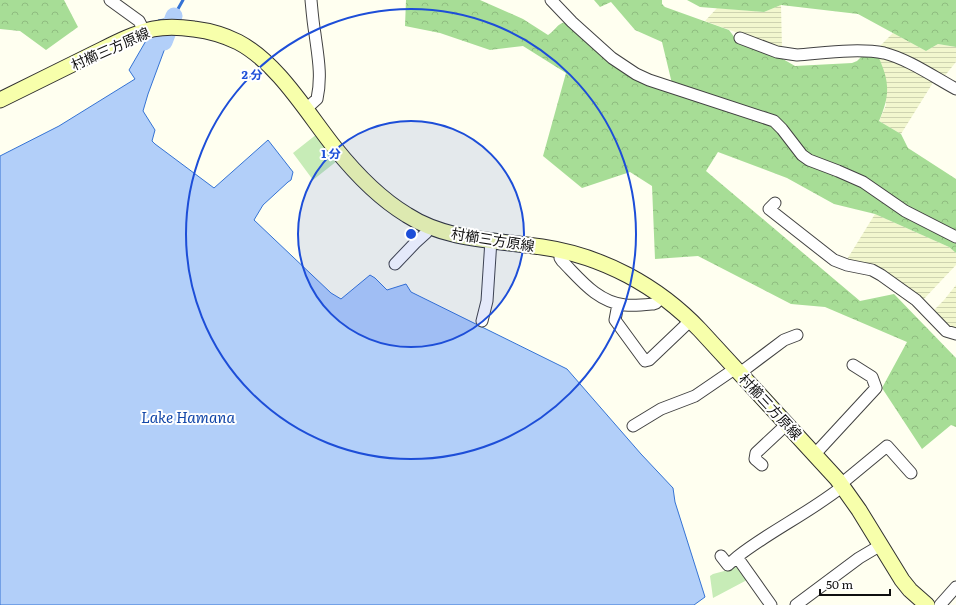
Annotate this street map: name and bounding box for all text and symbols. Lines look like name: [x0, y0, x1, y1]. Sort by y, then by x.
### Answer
street label: 村櫛三方原線: [68, 22, 152, 74]
text: 2 分: [242, 65, 262, 83]
text: 1 分: [321, 144, 341, 162]
street label: 村櫛三方原線: [450, 223, 536, 255]
centre of rings: [404, 227, 418, 241]
street label: 村櫛三方原線: [735, 368, 807, 444]
water label: Lake Hamana: [141, 405, 235, 428]
scale bar: [820, 571, 890, 597]
text: 50 m: [826, 575, 853, 593]

